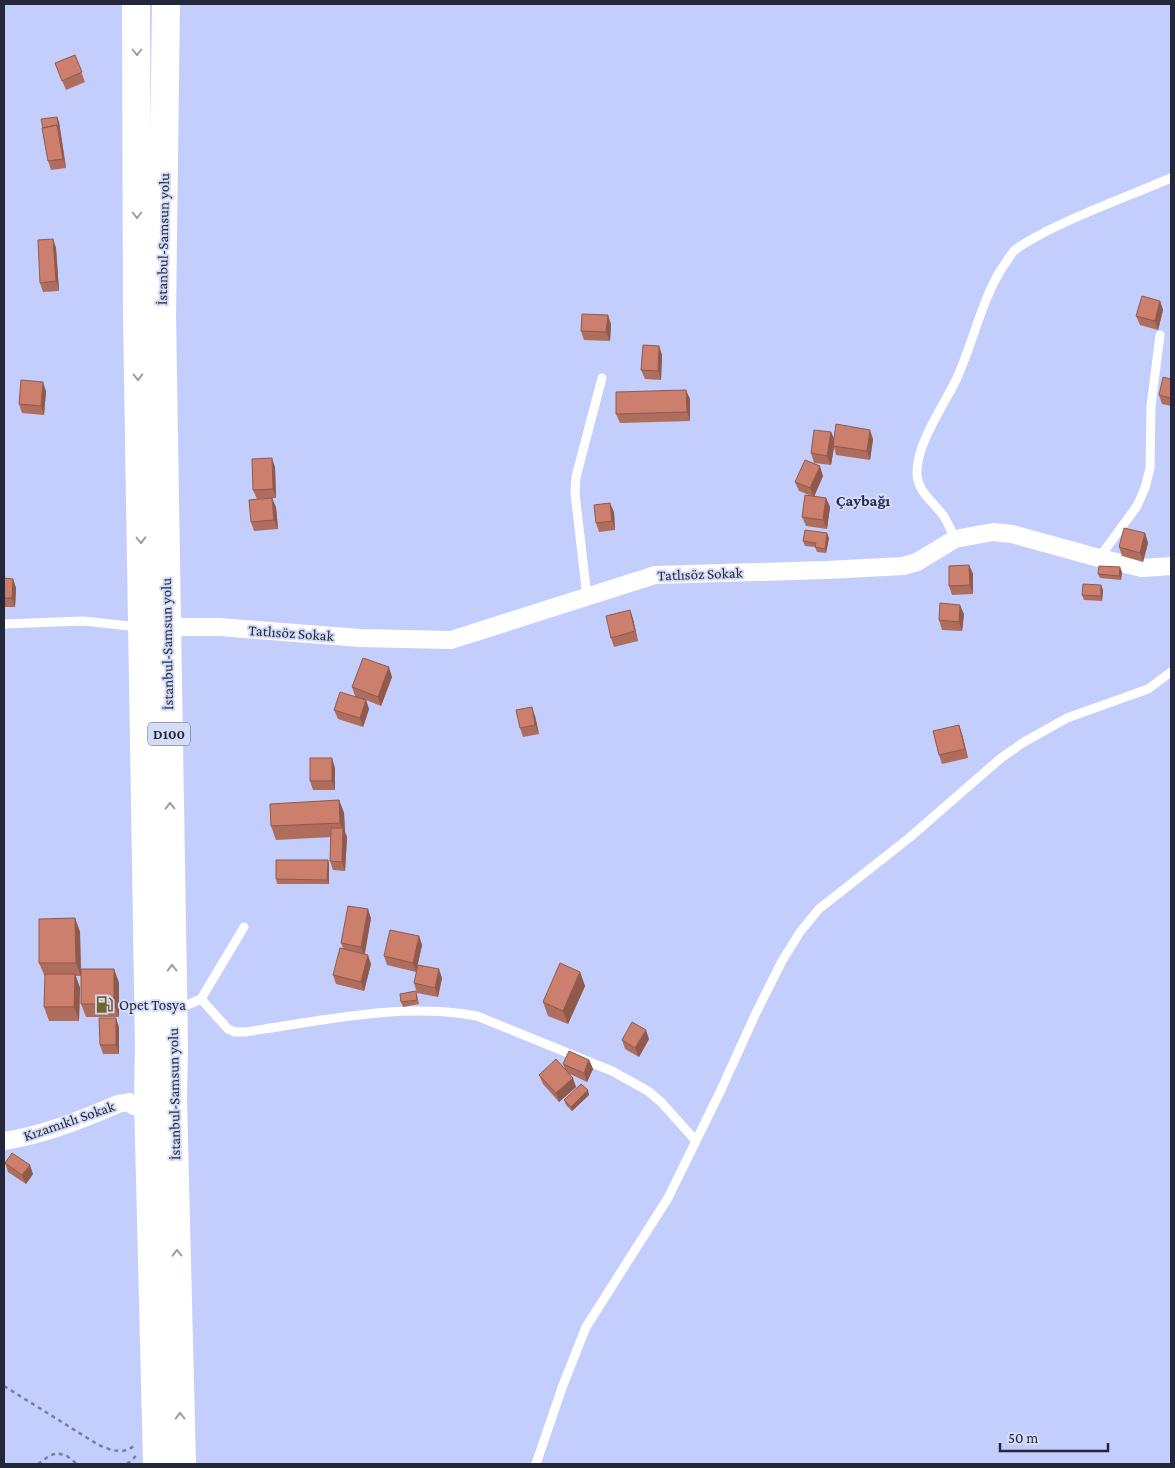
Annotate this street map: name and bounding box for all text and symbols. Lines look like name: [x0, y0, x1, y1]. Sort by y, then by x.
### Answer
one-way arrow: [132, 49, 142, 57]
street label: İstanbul-Samsun yolu: [154, 173, 173, 305]
one-way arrow: [132, 212, 142, 219]
one-way arrow: [133, 374, 143, 382]
district label: Çaybağı: [836, 492, 891, 509]
one-way arrow: [136, 536, 146, 544]
street label: Tatlısöz Sokak: [657, 564, 744, 583]
street label: İstanbul-Samsun yolu: [158, 578, 177, 710]
street label: Tatlısöz Sokak: [248, 622, 335, 644]
road number: D100: [148, 722, 190, 746]
one-way arrow: [165, 801, 175, 809]
one-way arrow: [167, 964, 178, 972]
fuel station icon: Opet Tosya: [95, 995, 115, 1015]
place label: Opet Tosya: [119, 997, 186, 1014]
street label: İstanbul-Samsun yolu: [165, 1028, 184, 1160]
street label: Kızamıklı Sokak: [21, 1098, 117, 1144]
one-way arrow: [171, 1249, 182, 1257]
one-way arrow: [175, 1411, 186, 1419]
scale bar: [1000, 1420, 1108, 1452]
text: 50 m: [1008, 1430, 1038, 1446]

